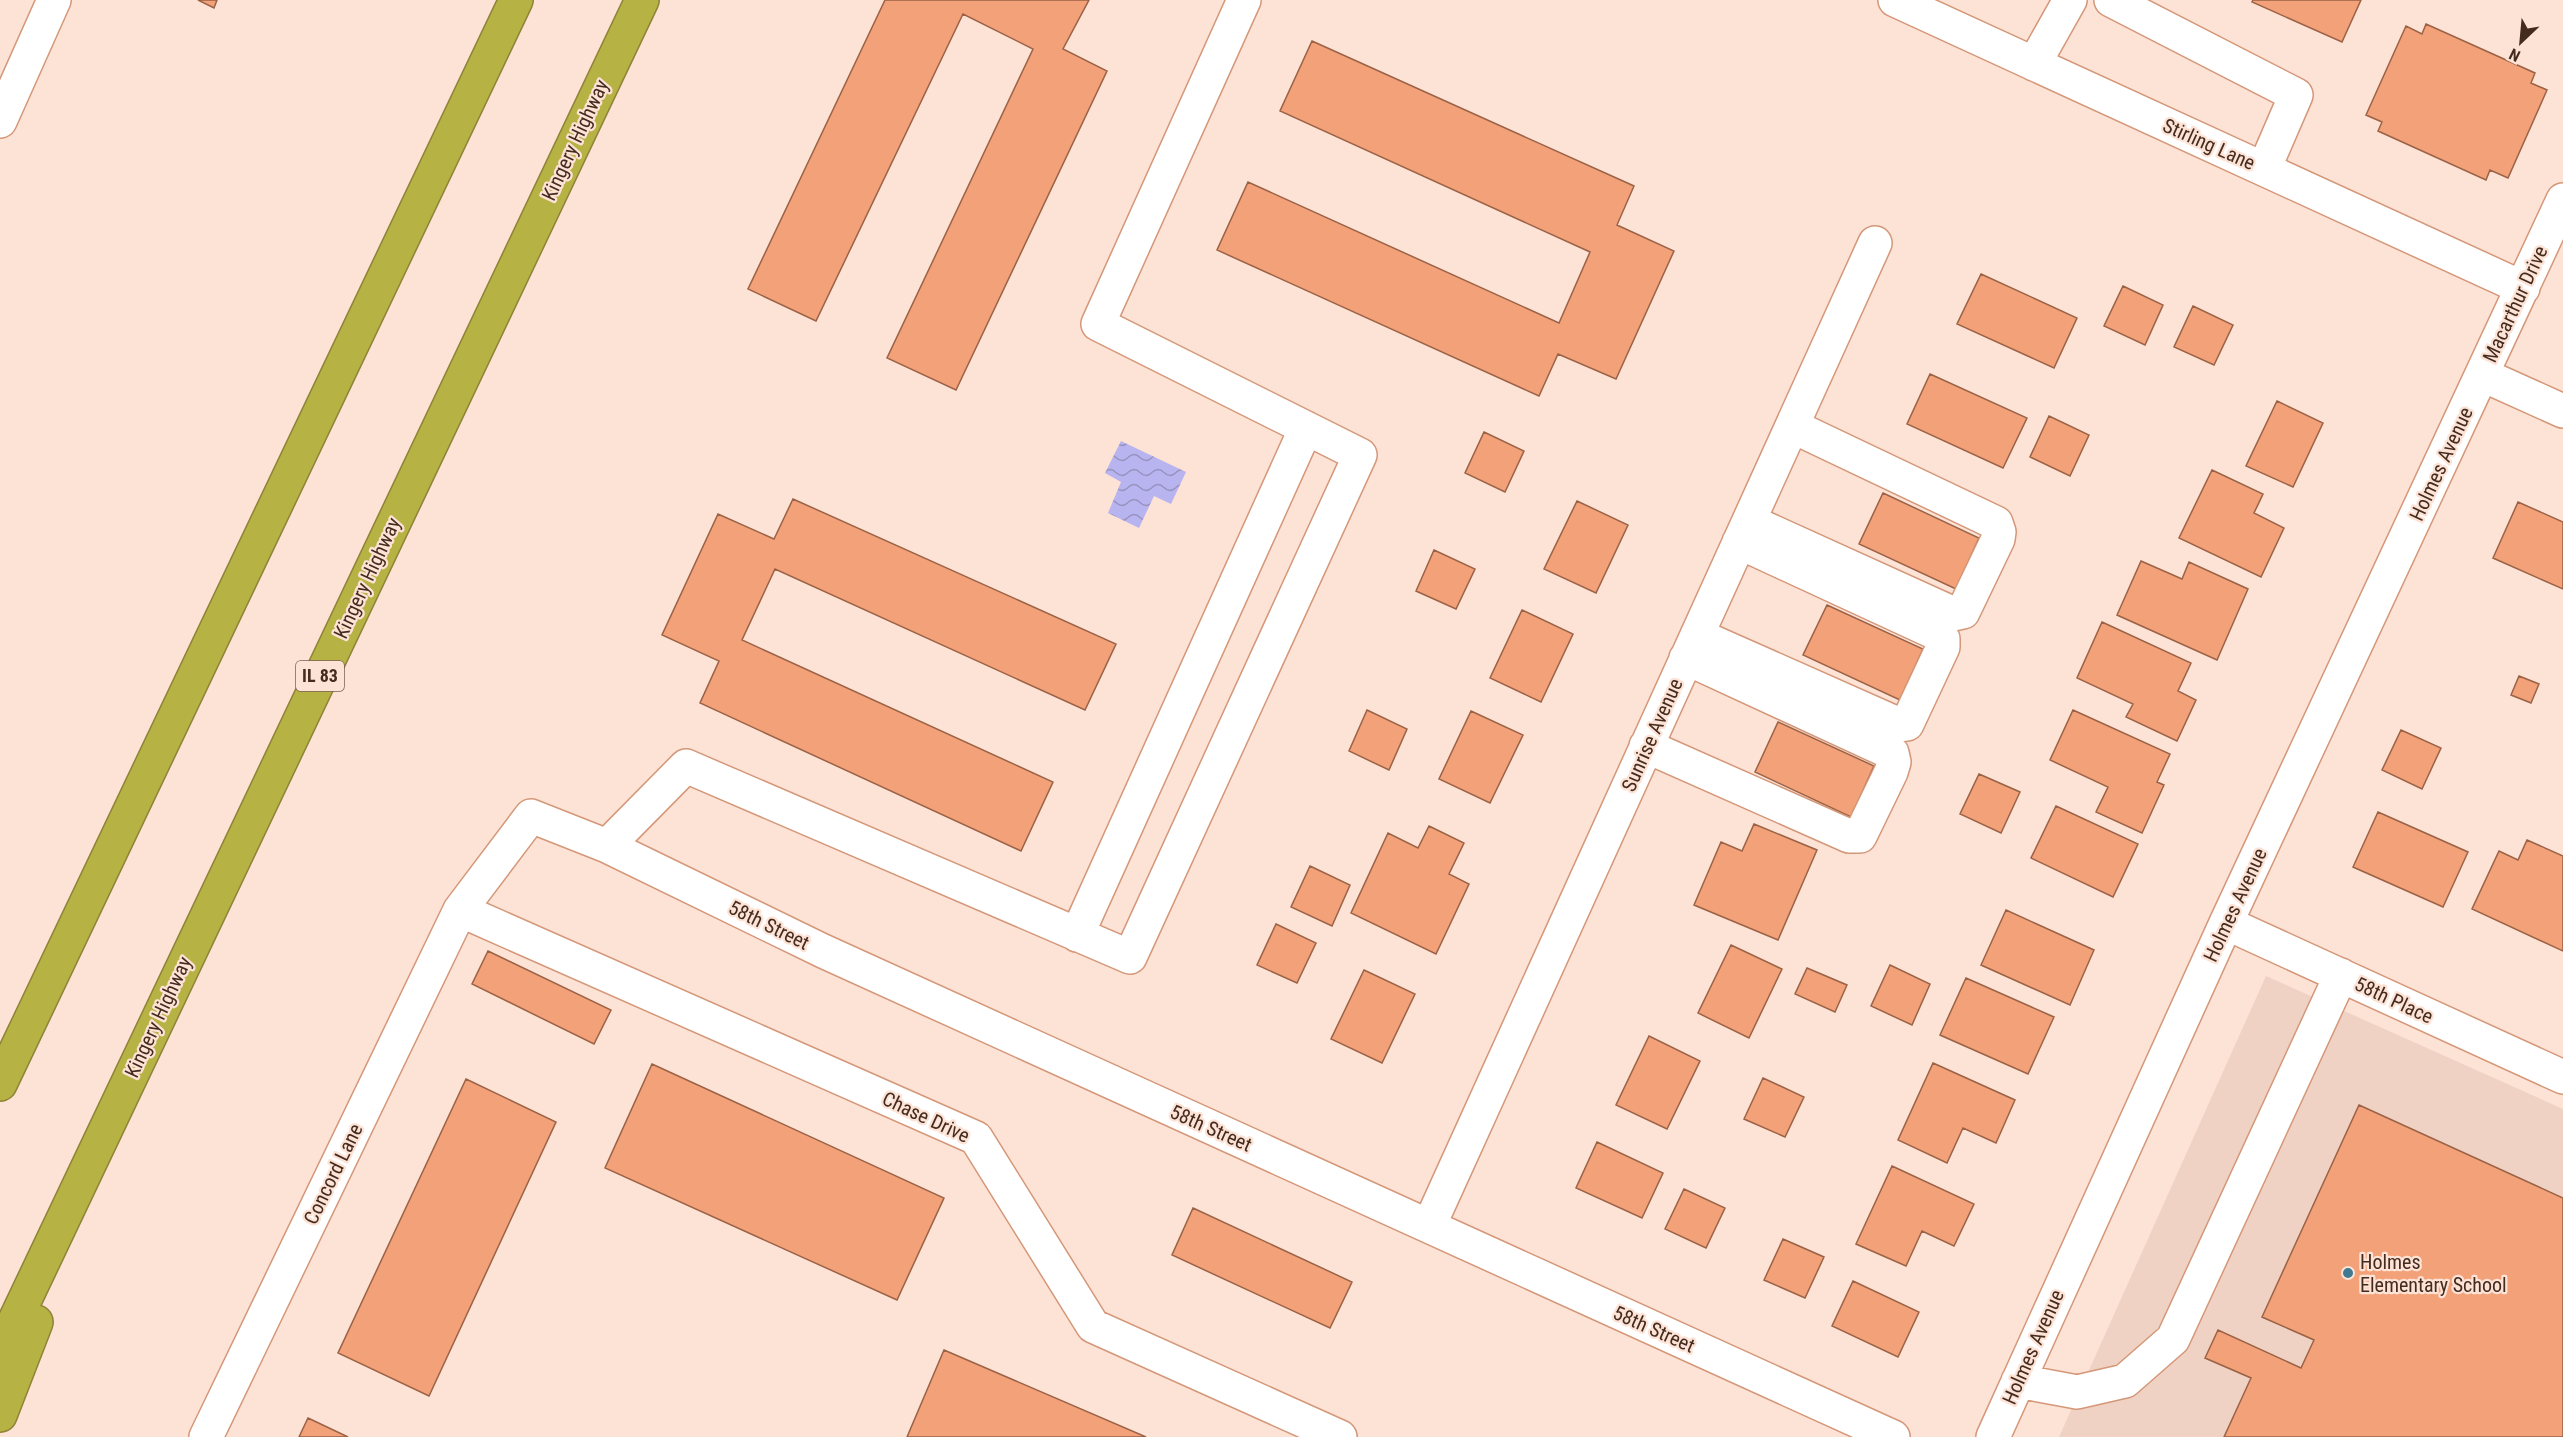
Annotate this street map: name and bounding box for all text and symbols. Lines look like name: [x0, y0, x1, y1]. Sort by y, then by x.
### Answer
north arrow: [2491, 12, 2551, 72]
text: N: [2506, 44, 2523, 66]
street label: Kingery Highway: [536, 76, 614, 204]
street label: Stirling Lane: [2159, 113, 2259, 175]
street label: Macarthur Drive: [2478, 242, 2552, 366]
street label: Holmes Avenue: [2404, 403, 2478, 525]
street label: Kingery Highway: [328, 514, 406, 642]
road number: IL 83: [296, 661, 344, 691]
street label: Sunrise Avenue: [1616, 675, 1688, 795]
street label: Holmes Avenue: [2198, 844, 2272, 966]
street label: 58th Street: [725, 895, 813, 955]
street label: Kingery Highway: [119, 953, 197, 1081]
street label: 58th Place: [2351, 971, 2437, 1029]
street label: Chase Drive: [879, 1086, 973, 1148]
street label: 58th Street: [1166, 1099, 1256, 1157]
street label: Concord Lane: [298, 1120, 368, 1228]
place label: Holmes Elementary School: [2360, 1250, 2507, 1297]
marker: Holmes Elementary School: [2341, 1266, 2355, 1280]
street label: Holmes Avenue: [1997, 1286, 2069, 1408]
street label: 58th Street: [1609, 1300, 1699, 1358]

